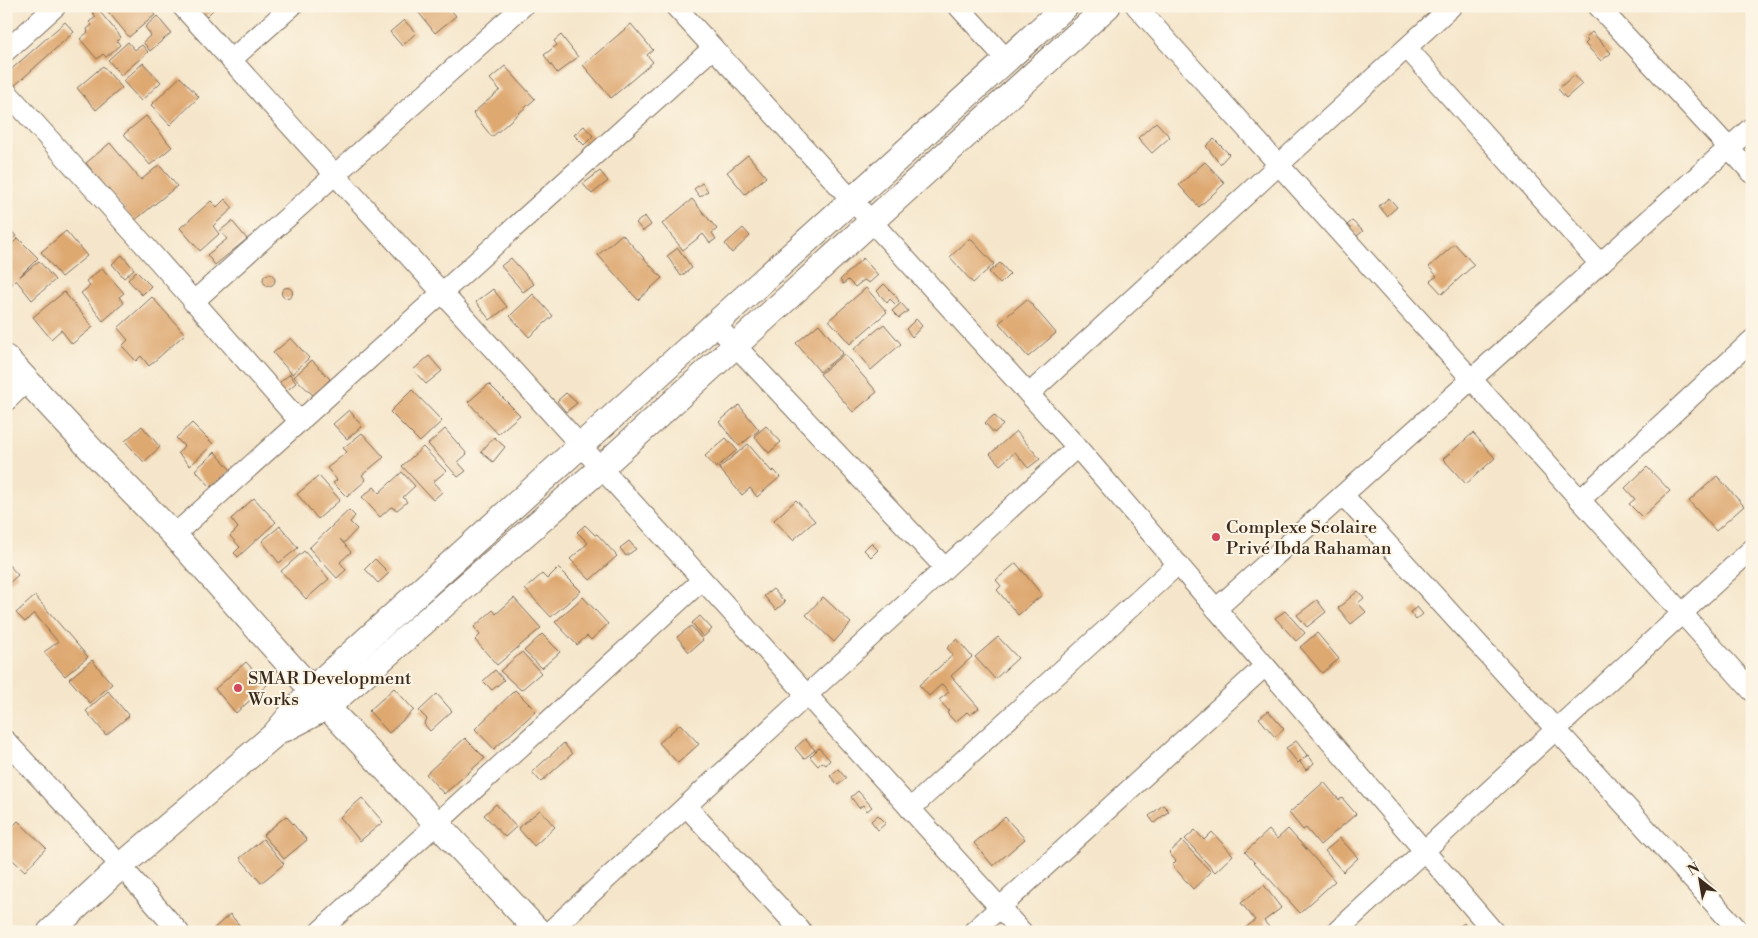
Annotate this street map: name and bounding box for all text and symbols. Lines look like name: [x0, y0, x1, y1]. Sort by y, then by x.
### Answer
place label: Complexe Scolaire Privé Ibda Rahaman: [1226, 516, 1392, 560]
marker: Complexe Scolaire Privé Ibda Rahaman: [1210, 531, 1222, 543]
place label: SMAR Development Works: [247, 667, 412, 711]
marker: SMAR Development Works: [232, 682, 244, 694]
north arrow: [1676, 856, 1726, 906]
text: N: [1684, 859, 1703, 880]

